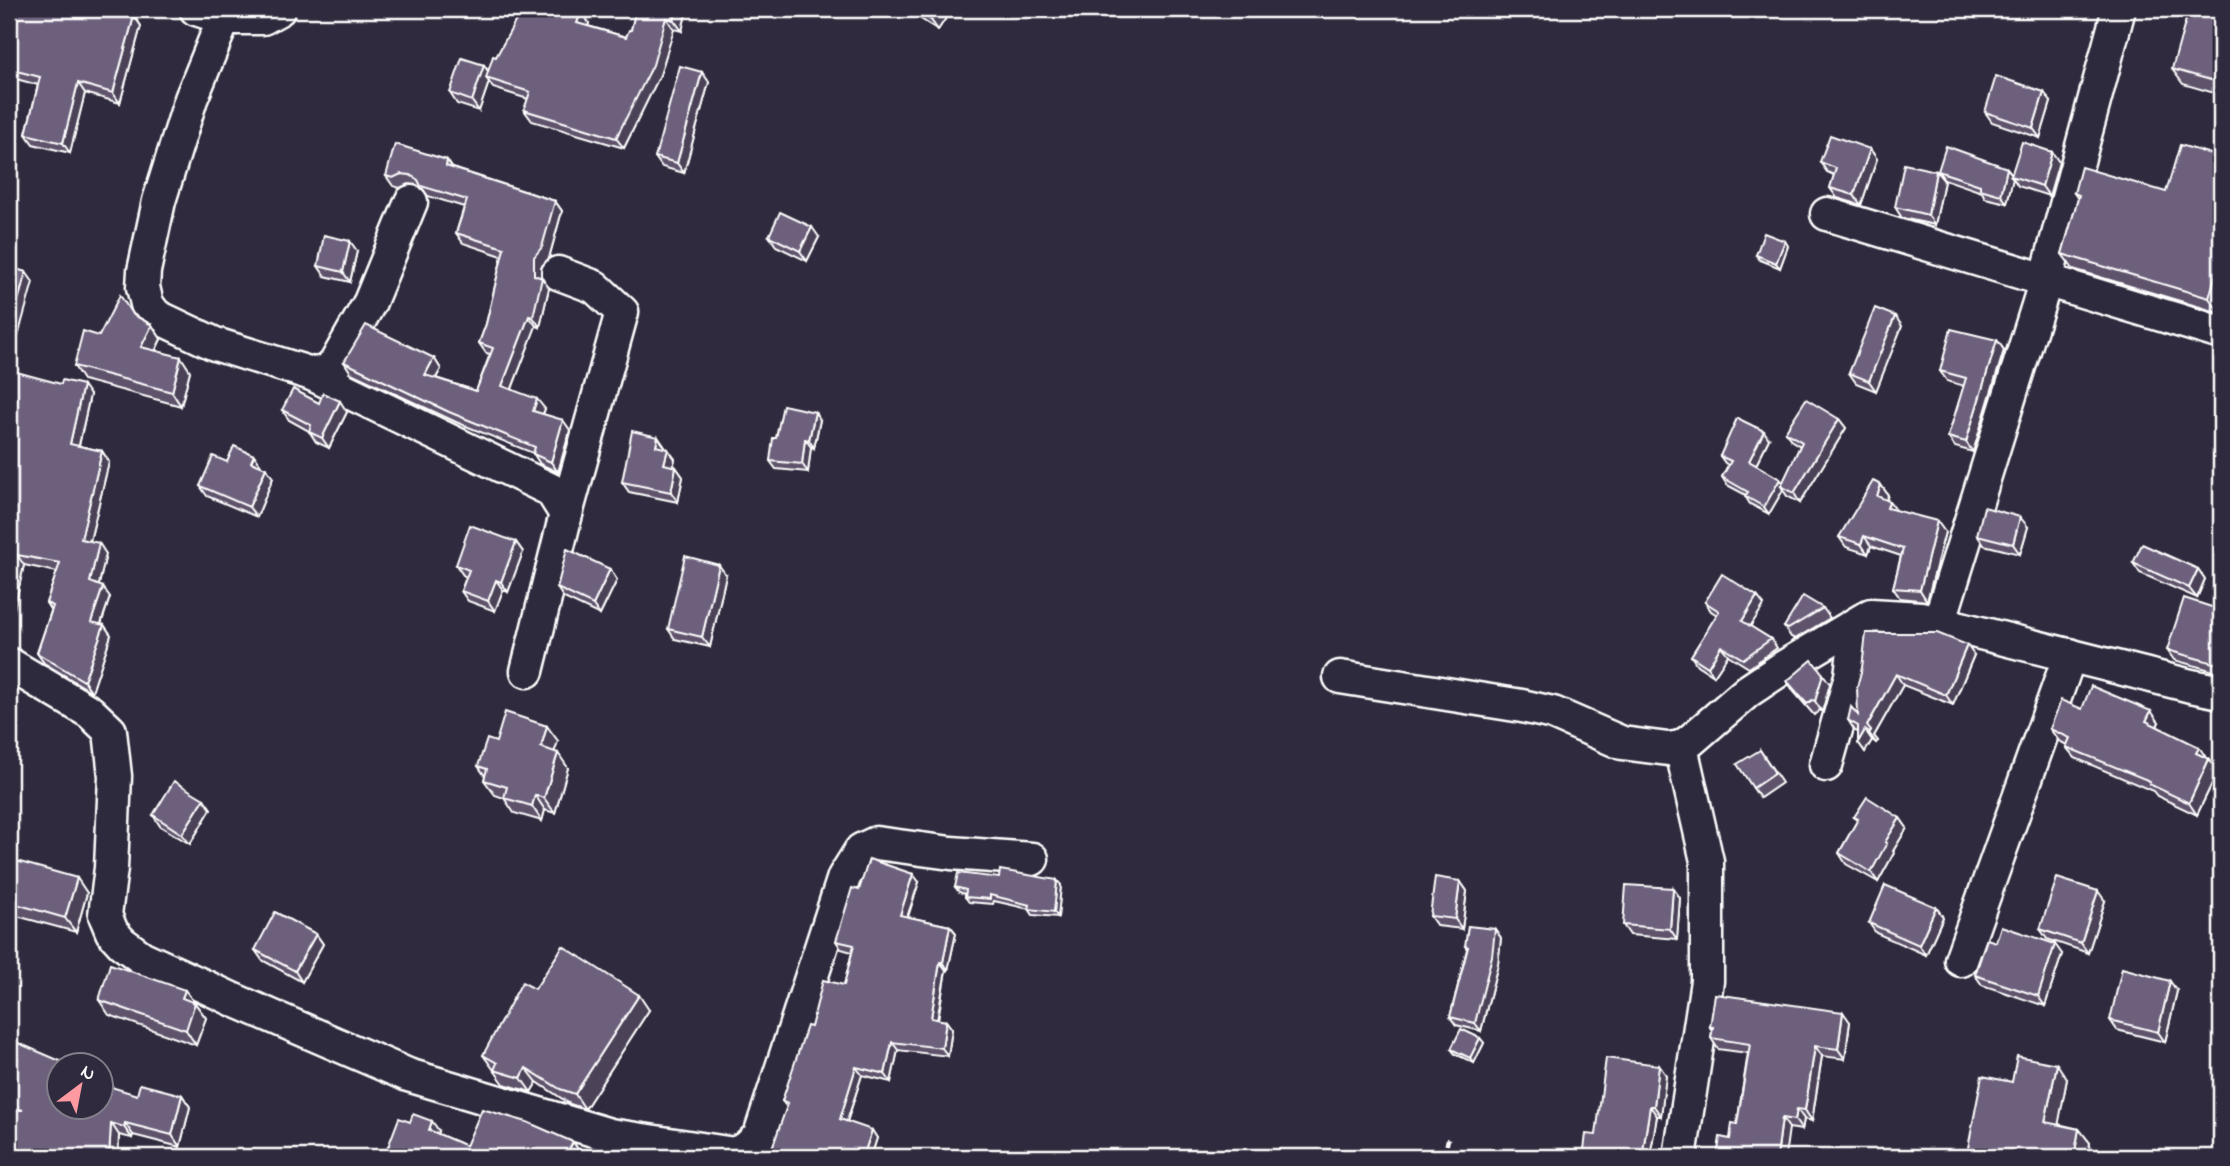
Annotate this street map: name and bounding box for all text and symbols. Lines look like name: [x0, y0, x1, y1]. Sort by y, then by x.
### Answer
north arrow: [46, 1050, 116, 1120]
text: N: [75, 1059, 100, 1089]

